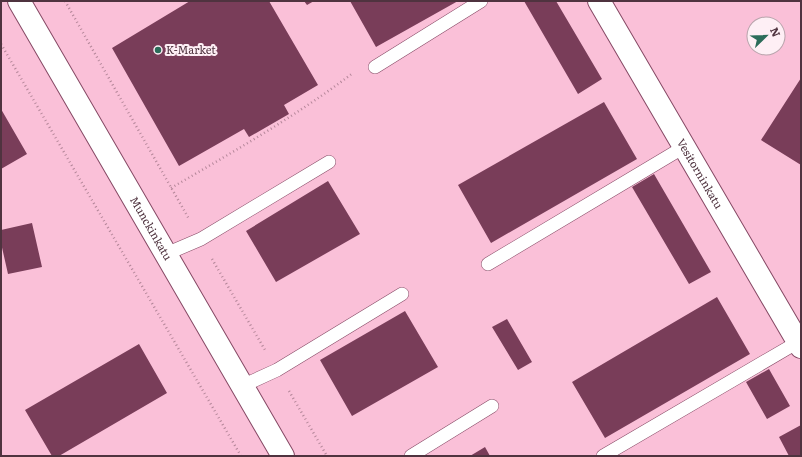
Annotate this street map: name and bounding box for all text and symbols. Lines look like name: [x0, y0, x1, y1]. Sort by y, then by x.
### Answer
north arrow: [746, 16, 786, 56]
text: N: [767, 24, 785, 39]
place label: K-Market: [166, 41, 216, 57]
marker: K-Market: [153, 45, 163, 55]
street label: Vesitorninkatu: [674, 135, 727, 211]
street label: Munckinkatu: [127, 193, 177, 263]

